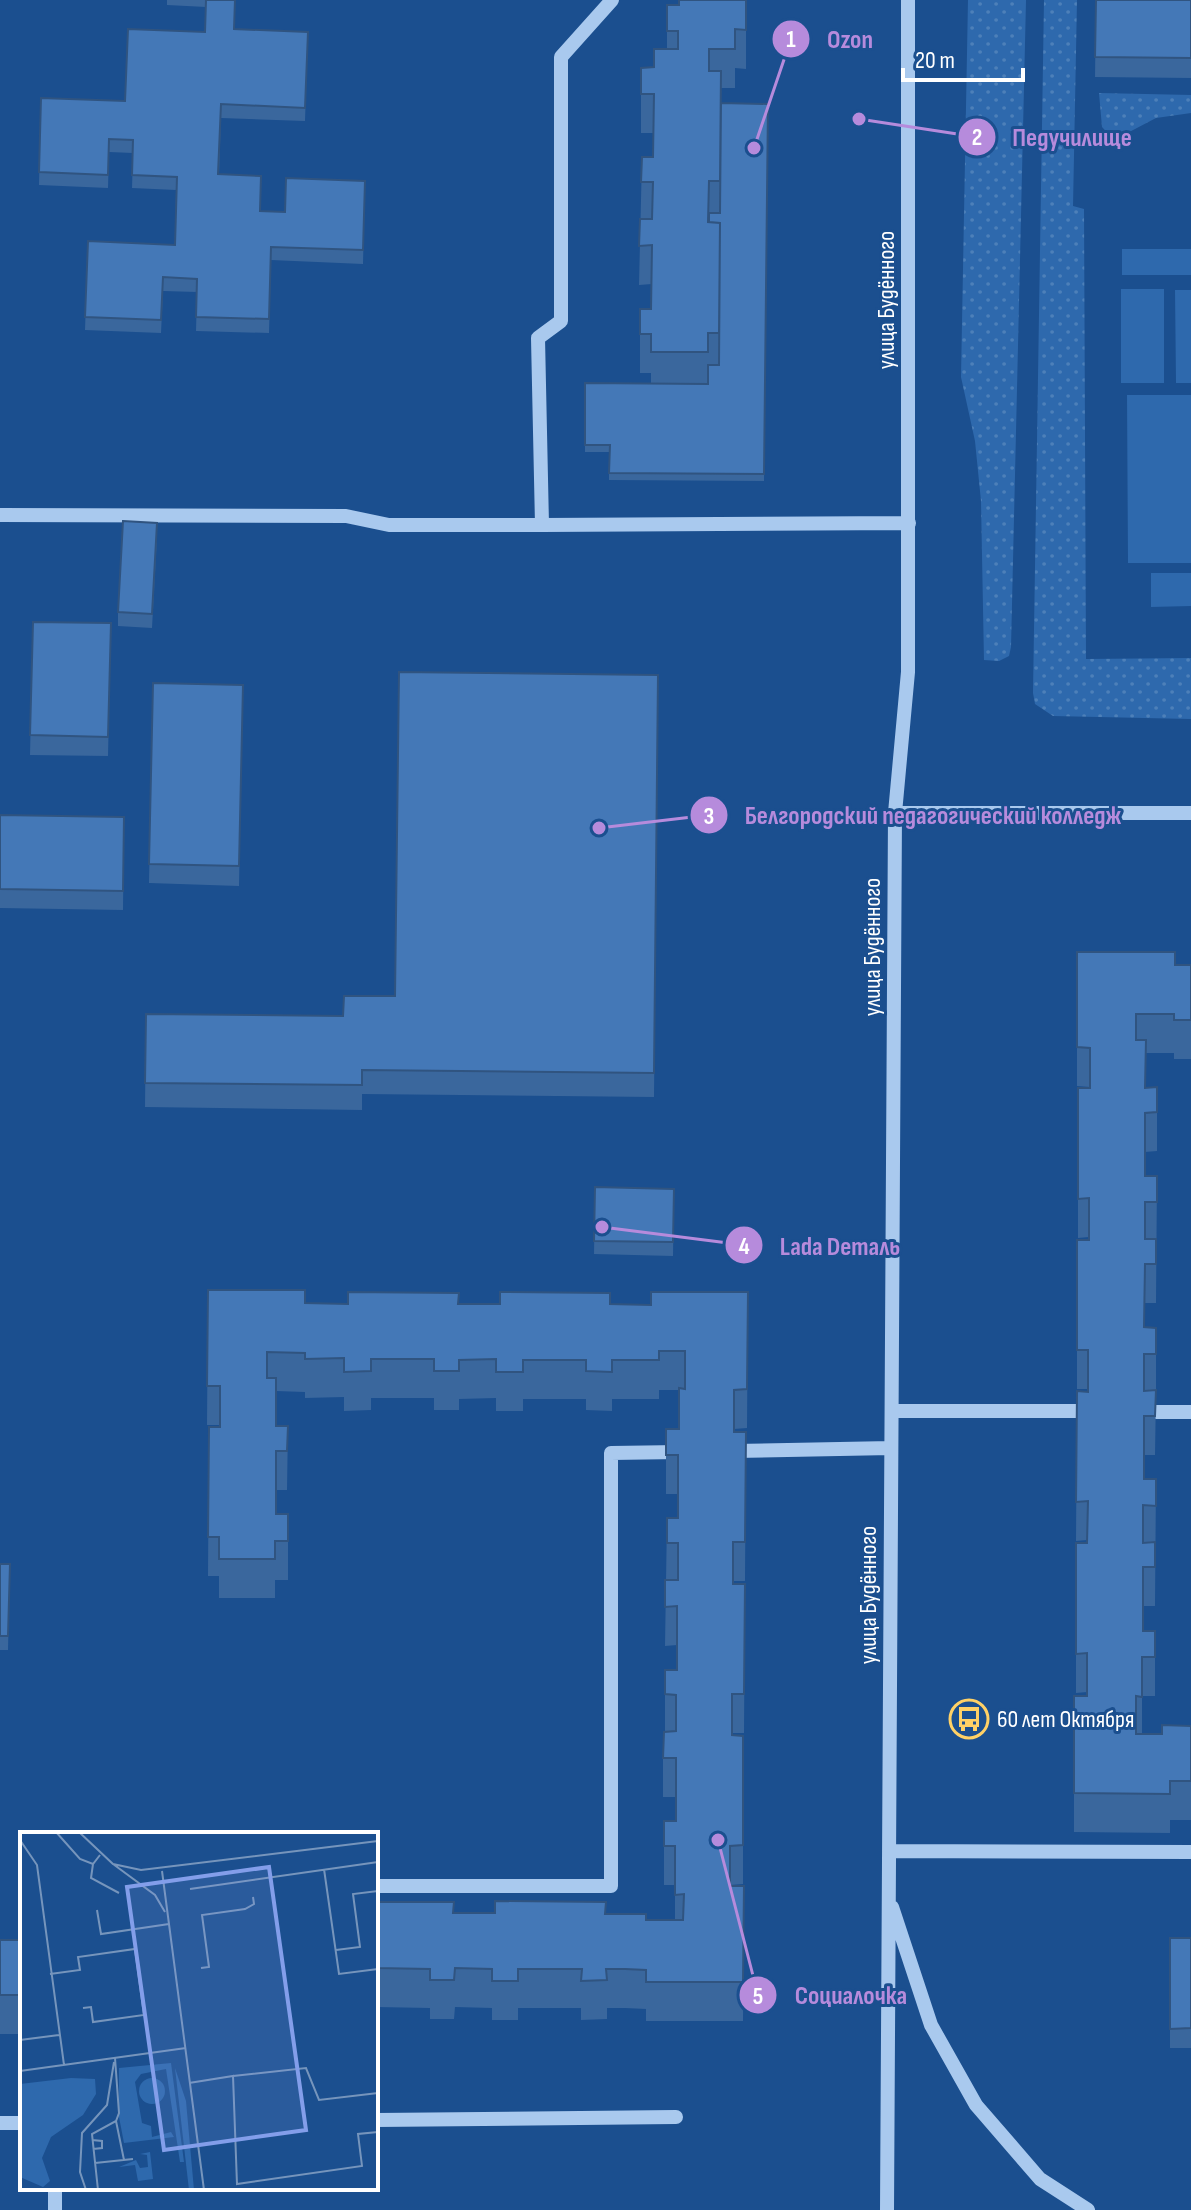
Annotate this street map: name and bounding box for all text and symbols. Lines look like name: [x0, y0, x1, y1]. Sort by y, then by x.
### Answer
callout: Ozon: [771, 14, 889, 64]
text: 1: [786, 25, 796, 54]
text: Ozon: [827, 25, 873, 56]
scale bar: [903, 32, 1023, 82]
text: 20 m: [915, 46, 955, 75]
callout: Педучилище: [957, 112, 1148, 162]
text: 2: [972, 123, 982, 152]
text: Педучилище: [1012, 123, 1132, 154]
street label: улица Будённого: [872, 231, 901, 369]
callout: Белгородский педагогический колледж: [689, 790, 1138, 840]
text: Белгородский педагогический колледж: [745, 801, 1122, 832]
text: 3: [704, 802, 714, 831]
street label: улица Будённого: [858, 878, 887, 1016]
callout: Lada Dеталь: [724, 1220, 917, 1270]
text: 4: [738, 1232, 750, 1261]
text: Lada Dеталь: [780, 1232, 900, 1263]
street label: улица Будённого: [854, 1526, 883, 1664]
bus stop icon: 60 лет Октября: [948, 1698, 990, 1740]
place label: 60 лет Октября: [997, 1705, 1134, 1734]
inset map: [20, 1832, 378, 2190]
callout: Социалочка: [738, 1970, 923, 2020]
text: Социалочка: [795, 1981, 907, 2012]
text: 5: [753, 1982, 763, 2011]

